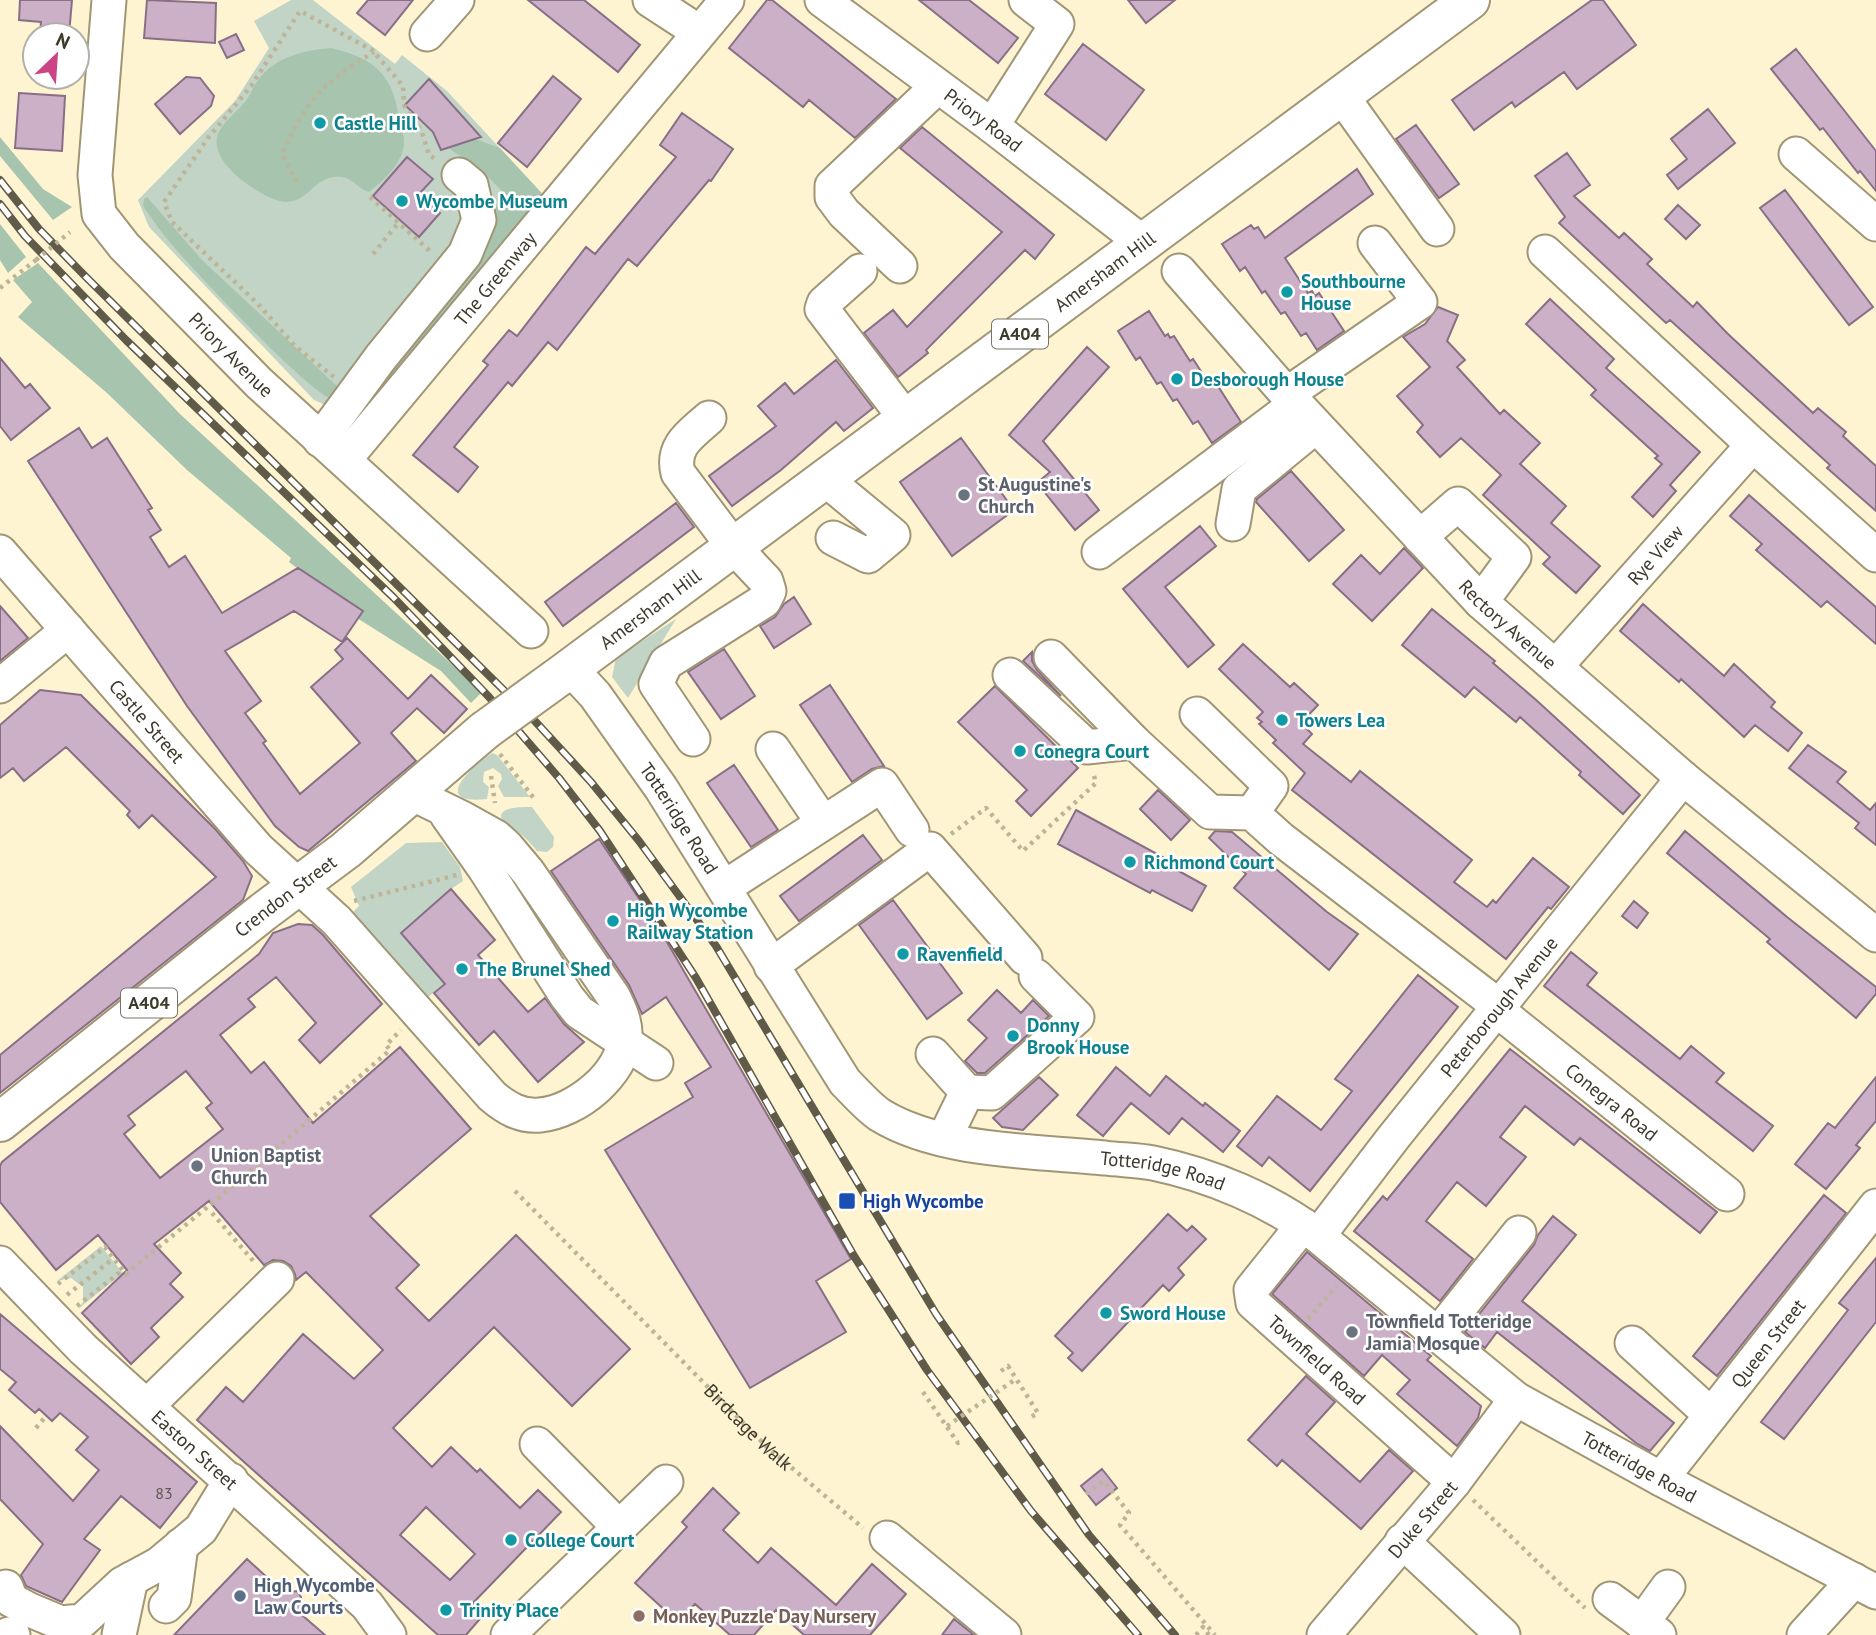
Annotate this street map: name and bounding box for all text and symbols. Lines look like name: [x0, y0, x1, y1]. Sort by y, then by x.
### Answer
north arrow: [21, 21, 91, 91]
text: N: [52, 27, 74, 54]
street label: Priory Road: [939, 83, 1027, 157]
place label: Castle Hill: [334, 111, 418, 135]
marker: Castle Hill: [312, 115, 328, 131]
place label: Wycombe Museum: [416, 189, 568, 213]
marker: Wycombe Museum: [394, 193, 410, 209]
street label: The Greenway: [449, 226, 541, 331]
street label: Amersham Hill: [1049, 226, 1160, 317]
place label: Southbourne House: [1301, 269, 1406, 315]
marker: Southbourne House: [1279, 284, 1295, 300]
street label: Priory Avenue: [184, 307, 278, 402]
road number: A404: [992, 320, 1048, 348]
place label: Desborough House: [1191, 367, 1344, 391]
marker: Desborough House: [1169, 371, 1185, 387]
place label: St Augustine's Church: [978, 472, 1091, 518]
marker: St Augustine's Church: [956, 487, 972, 503]
street label: Rye View: [1622, 520, 1688, 590]
street label: Amersham Hill: [595, 563, 706, 654]
street label: Rectory Avenue: [1454, 574, 1562, 674]
street label: Castle Street: [104, 674, 190, 768]
place label: Towers Lea: [1296, 708, 1385, 732]
marker: Towers Lea: [1274, 712, 1290, 728]
place label: Conegra Court: [1034, 739, 1149, 763]
marker: Conegra Court: [1012, 743, 1028, 759]
street label: Totteridge Road: [635, 758, 724, 878]
street label: Crendon Street: [229, 849, 341, 942]
place label: Richmond Court: [1144, 850, 1274, 874]
marker: Richmond Court: [1122, 854, 1138, 870]
place label: High Wycombe Railway Station: [627, 898, 753, 944]
marker: High Wycombe Railway Station: [605, 913, 621, 929]
street label: Peterborough Avenue: [1435, 932, 1563, 1082]
place label: Ravenfield: [917, 942, 1003, 966]
marker: Ravenfield: [895, 946, 911, 962]
place label: The Brunel Shed: [476, 957, 610, 981]
marker: The Brunel Shed: [454, 961, 470, 977]
road number: A404: [121, 988, 177, 1018]
place label: Donny Brook House: [1027, 1013, 1129, 1059]
marker: Donny Brook House: [1005, 1028, 1021, 1044]
street label: Conegra Road: [1561, 1058, 1663, 1146]
place label: Union Baptist Church: [211, 1143, 321, 1189]
street label: Totteridge Road: [1099, 1146, 1229, 1195]
marker: Union Baptist Church: [189, 1158, 205, 1174]
place label: High Wycombe: [863, 1189, 984, 1213]
marker: High Wycombe: [837, 1191, 857, 1211]
street label: Queen Street: [1726, 1293, 1811, 1392]
place label: Sword House: [1120, 1301, 1226, 1325]
marker: Sword House: [1098, 1305, 1114, 1321]
place label: Townfield Totteridge Jamia Mosque: [1365, 1309, 1532, 1355]
street label: Townfield Road: [1263, 1310, 1371, 1410]
marker: Townfield Totteridge Jamia Mosque: [1344, 1324, 1360, 1340]
street label: Birdcage Walk: [699, 1378, 798, 1475]
street label: Easton Street: [147, 1405, 243, 1495]
street label: Totteridge Road: [1577, 1426, 1701, 1508]
street label: Duke Street: [1383, 1475, 1463, 1563]
house number: 83: [155, 1483, 173, 1503]
place label: College Court: [525, 1528, 635, 1552]
marker: College Court: [503, 1532, 519, 1548]
place label: High Wycombe Law Courts: [254, 1573, 375, 1619]
marker: High Wycombe Law Courts: [232, 1588, 248, 1604]
place label: Trinity Place: [460, 1598, 559, 1622]
marker: Trinity Place: [438, 1602, 454, 1618]
place label: Monkey Puzzle Day Nursery: [653, 1604, 877, 1628]
marker: Monkey Puzzle Day Nursery: [631, 1608, 647, 1624]

